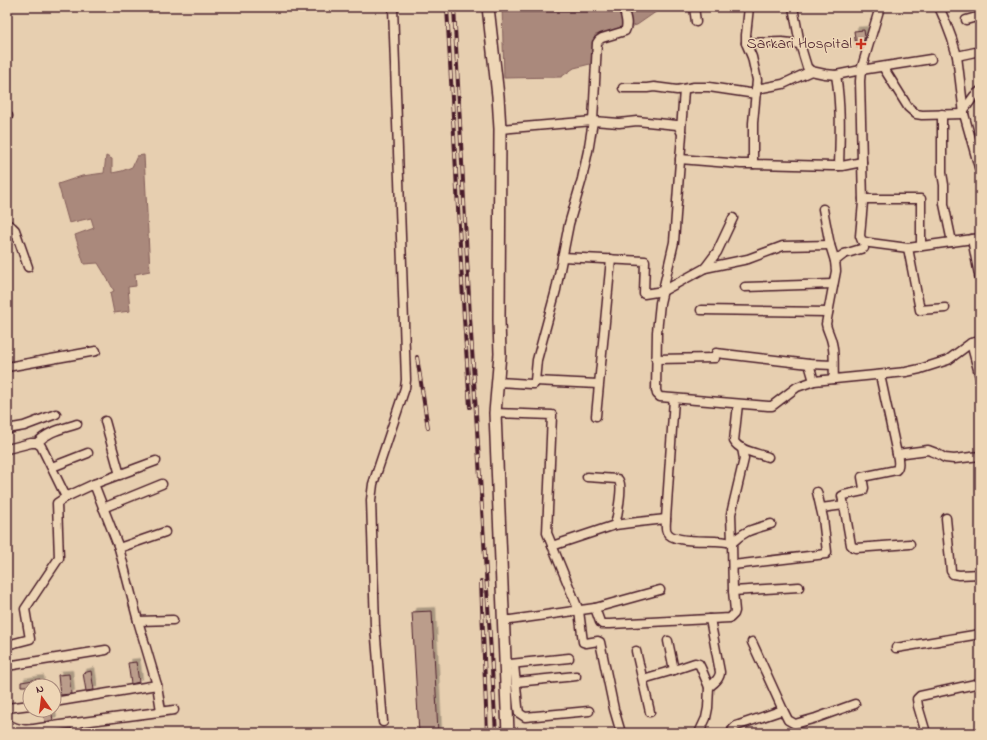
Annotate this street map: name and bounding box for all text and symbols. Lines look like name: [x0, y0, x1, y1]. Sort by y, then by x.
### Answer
place label: Sarkari Hospital: [747, 32, 852, 56]
marker: Sarkari Hospital: [855, 38, 867, 50]
north arrow: [22, 678, 62, 718]
text: N: [34, 681, 45, 698]

